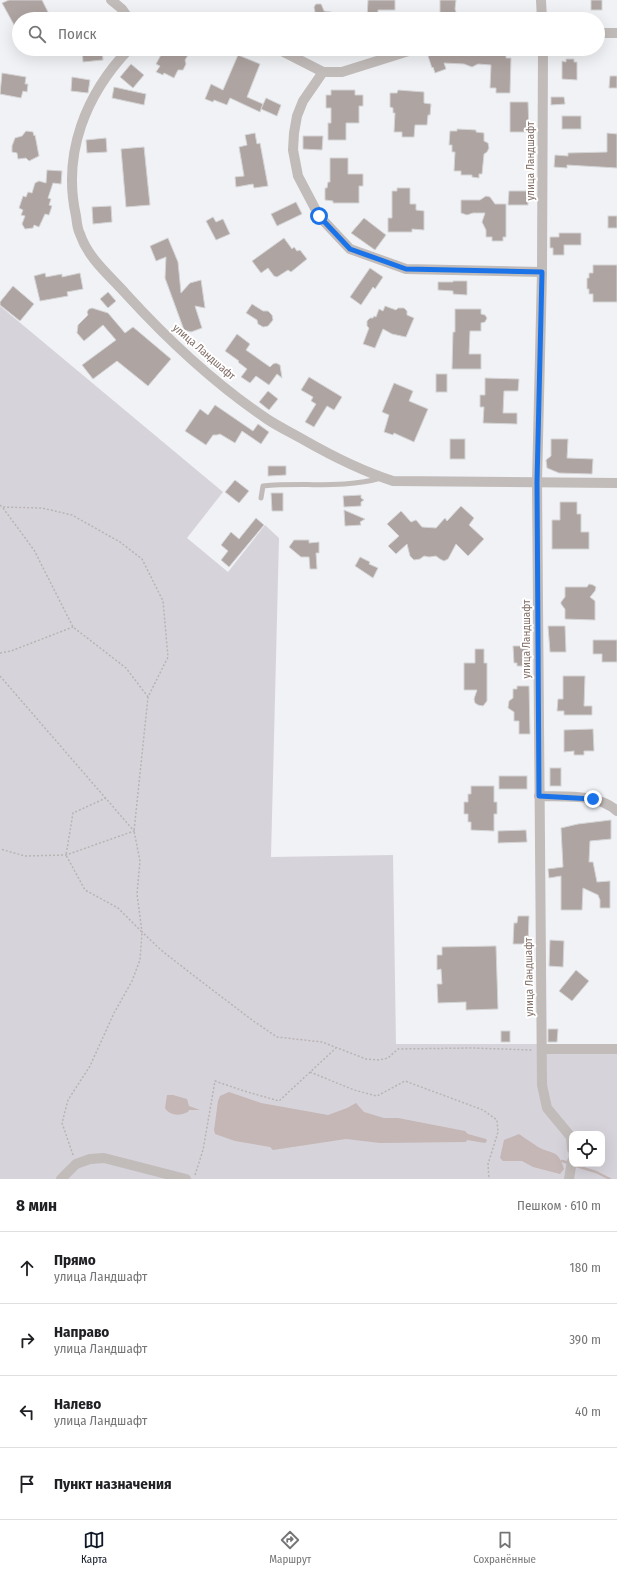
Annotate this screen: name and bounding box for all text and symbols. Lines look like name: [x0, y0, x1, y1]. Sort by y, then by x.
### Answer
search box: [12, 12, 605, 56]
icon: search: [26, 23, 48, 45]
text: Поиск: [58, 25, 96, 43]
street label: улица Ландшафт: [524, 121, 537, 200]
route start: [310, 207, 328, 225]
street label: улица Ландшафт: [170, 321, 238, 383]
street label: улица Ландшафт: [520, 599, 533, 678]
route end: [584, 790, 602, 808]
street label: улица Ландшафт: [522, 937, 536, 1017]
map controls: [569, 1131, 605, 1167]
button: locate: [569, 1131, 605, 1167]
text: 8 мин: [16, 1195, 57, 1216]
text: Пешком · 610 m: [517, 1198, 601, 1213]
text: Прямо: [54, 1251, 96, 1269]
icon: ahead: [16, 1257, 38, 1279]
text: 180 m: [570, 1260, 601, 1275]
text: улица Ландшафт: [54, 1269, 147, 1284]
text: Направо: [54, 1323, 109, 1341]
icon: right: [16, 1329, 38, 1351]
text: 390 m: [569, 1332, 601, 1347]
text: улица Ландшафт: [54, 1341, 147, 1356]
text: Налево: [54, 1395, 101, 1413]
icon: left: [16, 1401, 38, 1423]
text: 40 m: [575, 1404, 601, 1419]
text: улица Ландшафт: [54, 1413, 147, 1428]
icon: arrive: [16, 1473, 38, 1495]
text: Пункт назначения: [54, 1475, 172, 1493]
tab: Карта: [81, 1529, 107, 1566]
tab: Маршрут: [269, 1529, 311, 1566]
tab: Сохранённые: [473, 1529, 536, 1566]

